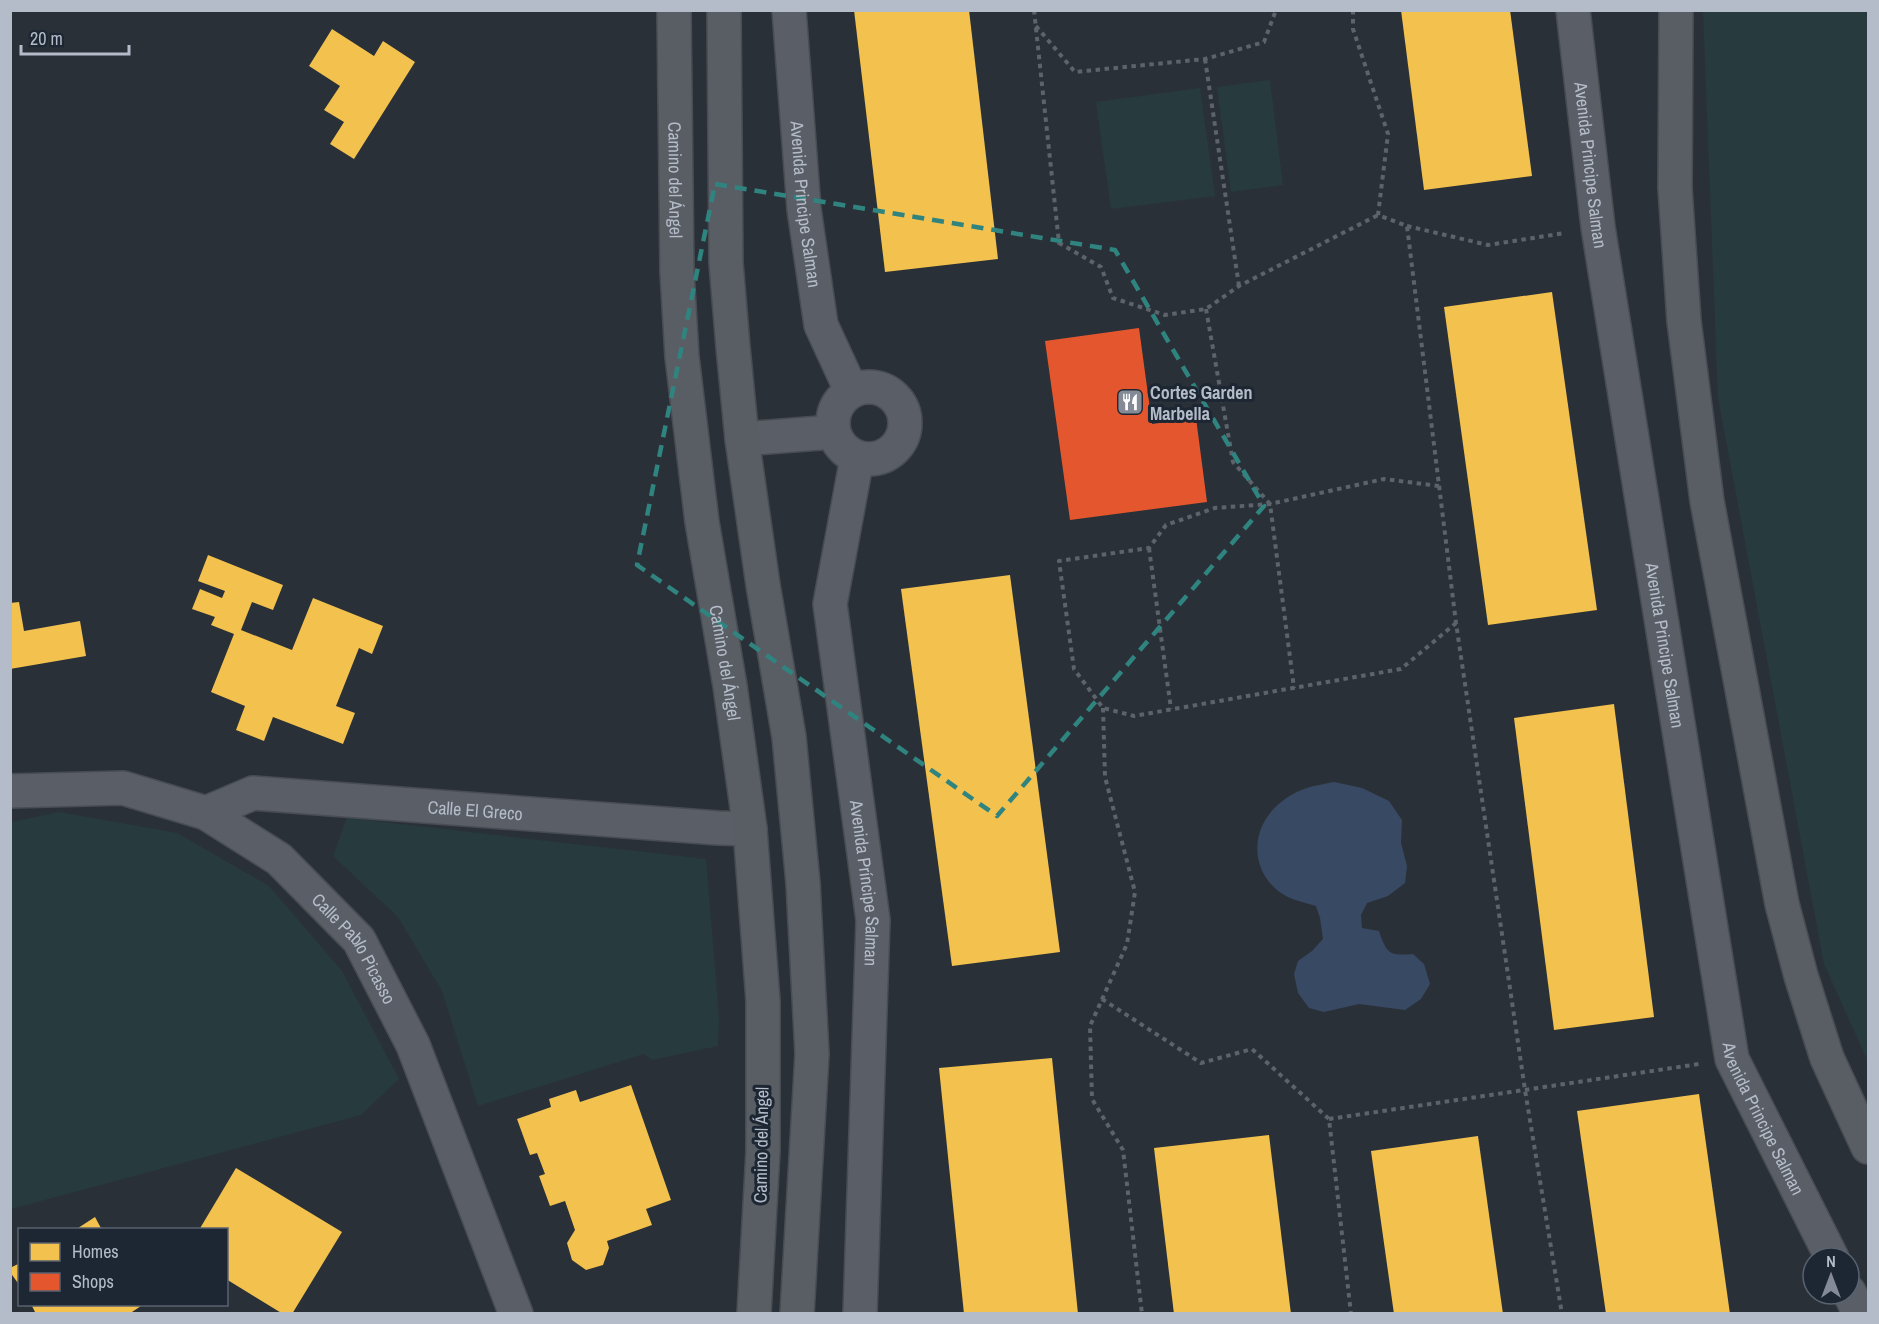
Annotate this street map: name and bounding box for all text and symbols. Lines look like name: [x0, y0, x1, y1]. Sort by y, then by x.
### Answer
scale bar: [21, 18, 129, 56]
text: 20 m: [30, 26, 63, 51]
street label: Avenida Principe Salman: [1569, 79, 1614, 250]
street label: Avenida Principe Salman: [785, 119, 828, 289]
street label: Camino del Ángel: [663, 122, 689, 238]
place label: Cortes Garden Marbella: [1150, 380, 1253, 426]
restaurant icon: Cortes Garden Marbella: [1115, 387, 1145, 417]
street label: Avenida Principe Salman: [1640, 560, 1691, 730]
street label: Camino del Ángel: [704, 603, 747, 722]
street label: Calle El Greco: [427, 794, 524, 826]
street label: Avenida Príncipe Salman: [844, 797, 886, 967]
street label: Calle Pablo Picasso: [307, 887, 402, 1008]
street label: Avenida Principe Salman: [1717, 1039, 1811, 1199]
street label: Camino del Ángel: [747, 1087, 775, 1203]
legend: [18, 1228, 228, 1306]
text: Homes: [72, 1239, 119, 1264]
north arrow: [1801, 1246, 1861, 1306]
text: N: [1826, 1250, 1836, 1272]
text: Shops: [72, 1269, 114, 1294]

